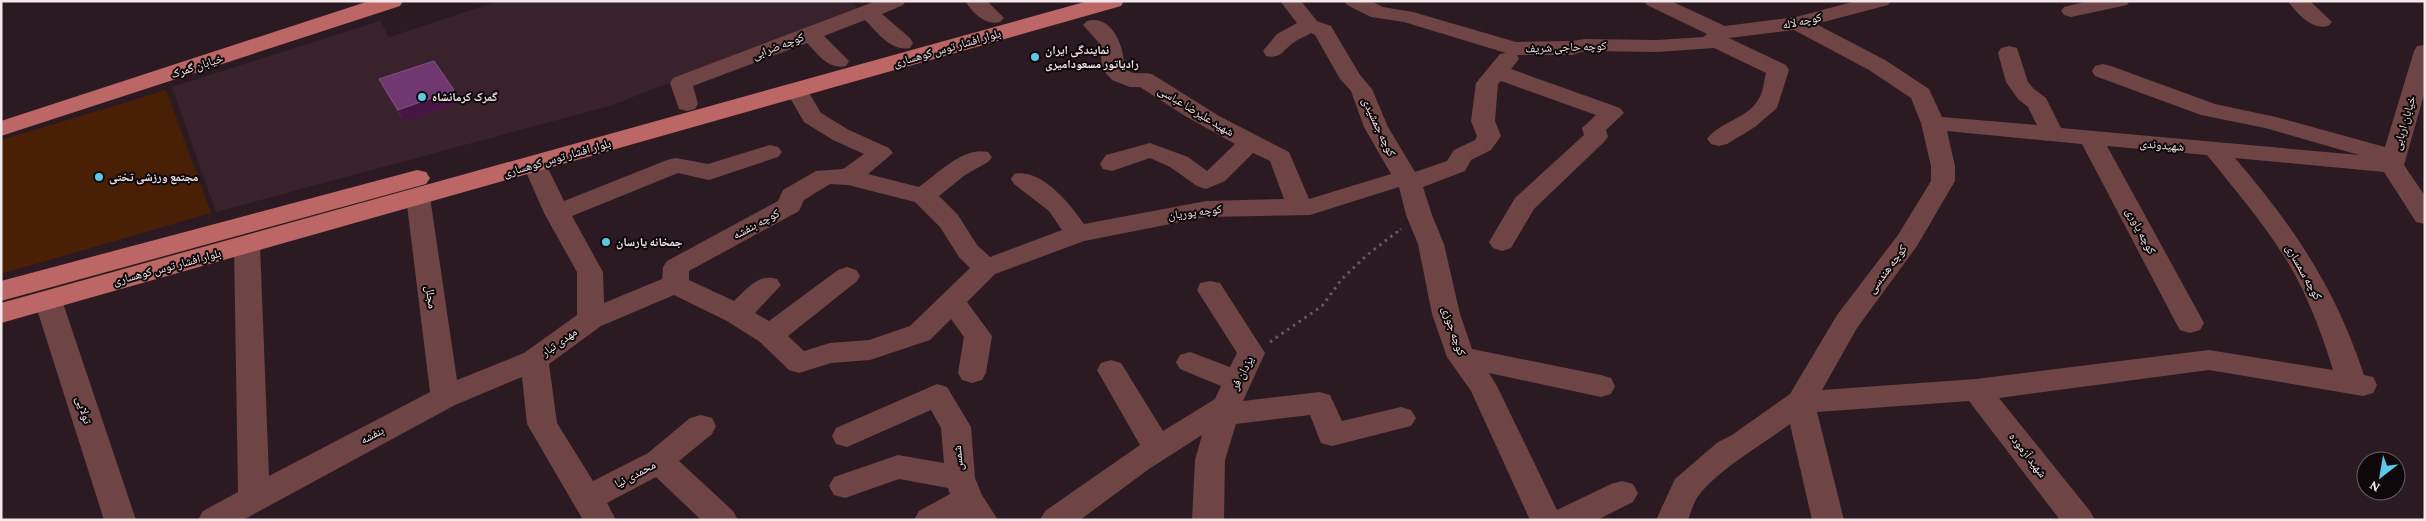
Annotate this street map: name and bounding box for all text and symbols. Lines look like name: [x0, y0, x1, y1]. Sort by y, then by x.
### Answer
street label: کوچه لاله: [1781, 10, 1823, 32]
street label: بلوار افشار توس کوهساری: [892, 26, 1003, 70]
street label: کوچه ضرابی: [750, 30, 806, 63]
street label: کوچه حاجی شریف: [1525, 39, 1607, 56]
place label: نمایندگی ایران رادیاتور مسعودامیری: [1045, 43, 1139, 72]
street label: خیابان گمرک: [169, 51, 225, 81]
marker: نمایندگی ایران رادیاتور مسعودامیری: [1029, 51, 1041, 63]
street label: شهید علیرضا عباسی: [1155, 83, 1237, 140]
place label: گمرک کرمانشاه: [432, 90, 498, 104]
marker: گمرک کرمانشاه: [416, 91, 428, 103]
street label: خیابان اربابی: [2390, 94, 2419, 152]
street label: کوچه جمشیدی: [1359, 95, 1399, 159]
street label: بلوار افشار توس کوهساری: [502, 136, 613, 180]
street label: شهیدوندی: [2139, 136, 2185, 154]
place label: مجتمع ورزشی تختی: [109, 170, 199, 185]
marker: مجتمع ورزشی تختی: [93, 171, 105, 183]
street label: کوچه پوریان: [1167, 202, 1223, 222]
street label: کوچه یاوری: [2123, 205, 2159, 257]
street label: کوچه بنفشه: [730, 206, 782, 242]
place label: جمخانه یارسان: [616, 235, 683, 250]
marker: جمخانه یارسان: [600, 236, 612, 248]
street label: کوچه هندسی: [1864, 242, 1910, 296]
street label: کوچه سمساری: [2283, 242, 2325, 302]
street label: بلوار افشار توس کوهساری: [111, 246, 223, 289]
street label: مجلل: [422, 284, 440, 310]
street label: کوچه جوزی: [1439, 305, 1469, 358]
street label: مهدی تبار: [538, 325, 580, 360]
street label: یزدان فر: [1227, 354, 1257, 393]
street label: تولایی: [73, 394, 95, 426]
street label: بنفشه: [358, 423, 386, 447]
street label: شهید آزموده: [2006, 430, 2050, 480]
street label: شمس: [950, 445, 966, 471]
north arrow: [2356, 451, 2406, 501]
street label: محمدی نیا: [612, 457, 658, 491]
text: N: [2366, 478, 2383, 496]

